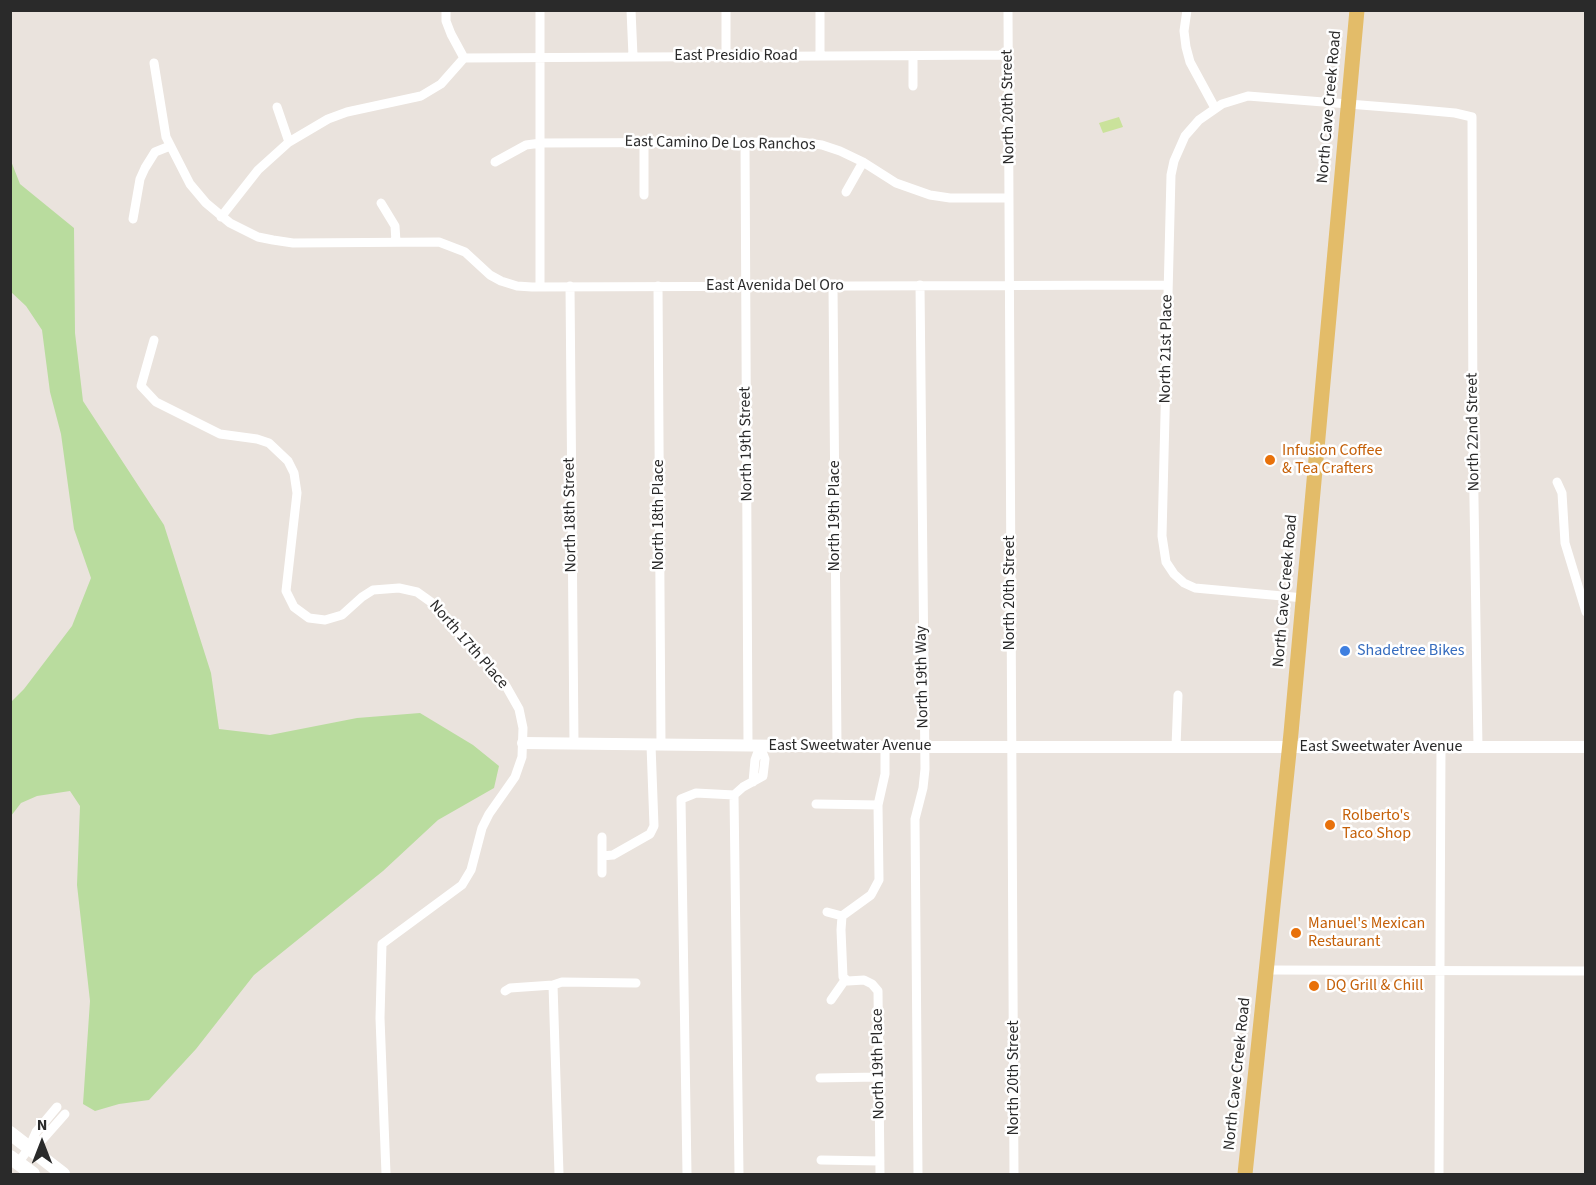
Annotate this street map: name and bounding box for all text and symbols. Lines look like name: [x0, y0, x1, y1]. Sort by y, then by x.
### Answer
street label: North Cave Creek Road: [1314, 30, 1346, 184]
street label: East Presidio Road: [674, 46, 798, 66]
street label: North 20th Street: [998, 49, 1020, 165]
street label: East Camino De Los Ranchos: [624, 133, 816, 155]
street label: East Avenida Del Oro: [706, 276, 844, 296]
street label: North 21st Place: [1156, 294, 1178, 404]
street label: North 22nd Street: [1463, 372, 1485, 492]
street label: North 19th Street: [736, 386, 758, 502]
place label: Infusion Coffee & Tea Crafters: [1282, 441, 1382, 479]
marker: Infusion Coffee & Tea Crafters: [1263, 453, 1277, 467]
street label: North 18th Street: [560, 457, 582, 573]
street label: North 18th Place: [649, 459, 669, 571]
street label: North 19th Place: [825, 460, 845, 572]
street label: North Cave Creek Road: [1270, 514, 1302, 668]
street label: North 20th Street: [1000, 535, 1020, 651]
street label: North 17th Place: [424, 597, 512, 693]
street label: North 19th Way: [913, 625, 933, 729]
place label: Shadetree Bikes: [1357, 641, 1464, 661]
marker: Shadetree Bikes: [1338, 644, 1352, 658]
street label: East Sweetwater Avenue: [769, 736, 931, 756]
street label: East Sweetwater Avenue: [1300, 737, 1462, 757]
place label: Rolberto's Taco Shop: [1342, 806, 1411, 844]
marker: Rolberto's Taco Shop: [1323, 818, 1337, 832]
place label: Manuel's Mexican Restaurant: [1308, 914, 1425, 952]
marker: Manuel's Mexican Restaurant: [1289, 926, 1303, 940]
place label: DQ Grill & Chill: [1326, 976, 1423, 996]
marker: DQ Grill & Chill: [1307, 979, 1321, 993]
street label: North Cave Creek Road: [1220, 997, 1256, 1151]
street label: North 19th Place: [868, 1008, 890, 1120]
street label: North 20th Street: [1004, 1020, 1024, 1136]
north arrow: [12, 1113, 72, 1173]
text: N: [37, 1114, 47, 1136]

